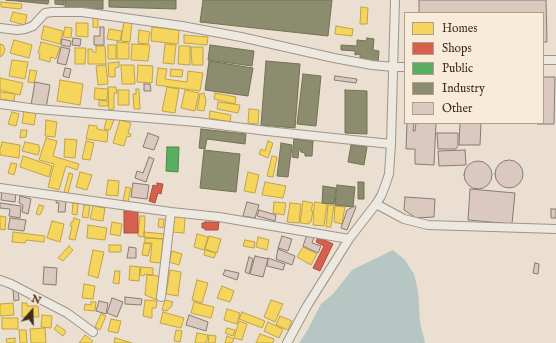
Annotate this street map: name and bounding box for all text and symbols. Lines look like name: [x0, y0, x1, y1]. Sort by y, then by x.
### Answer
legend: [404, 12, 544, 124]
text: Homes: [442, 21, 478, 36]
text: Shops: [442, 41, 472, 56]
text: Public: [442, 61, 473, 76]
text: Industry: [442, 81, 485, 96]
text: Other: [442, 101, 472, 116]
north arrow: [12, 291, 52, 331]
text: N: [29, 292, 43, 308]

